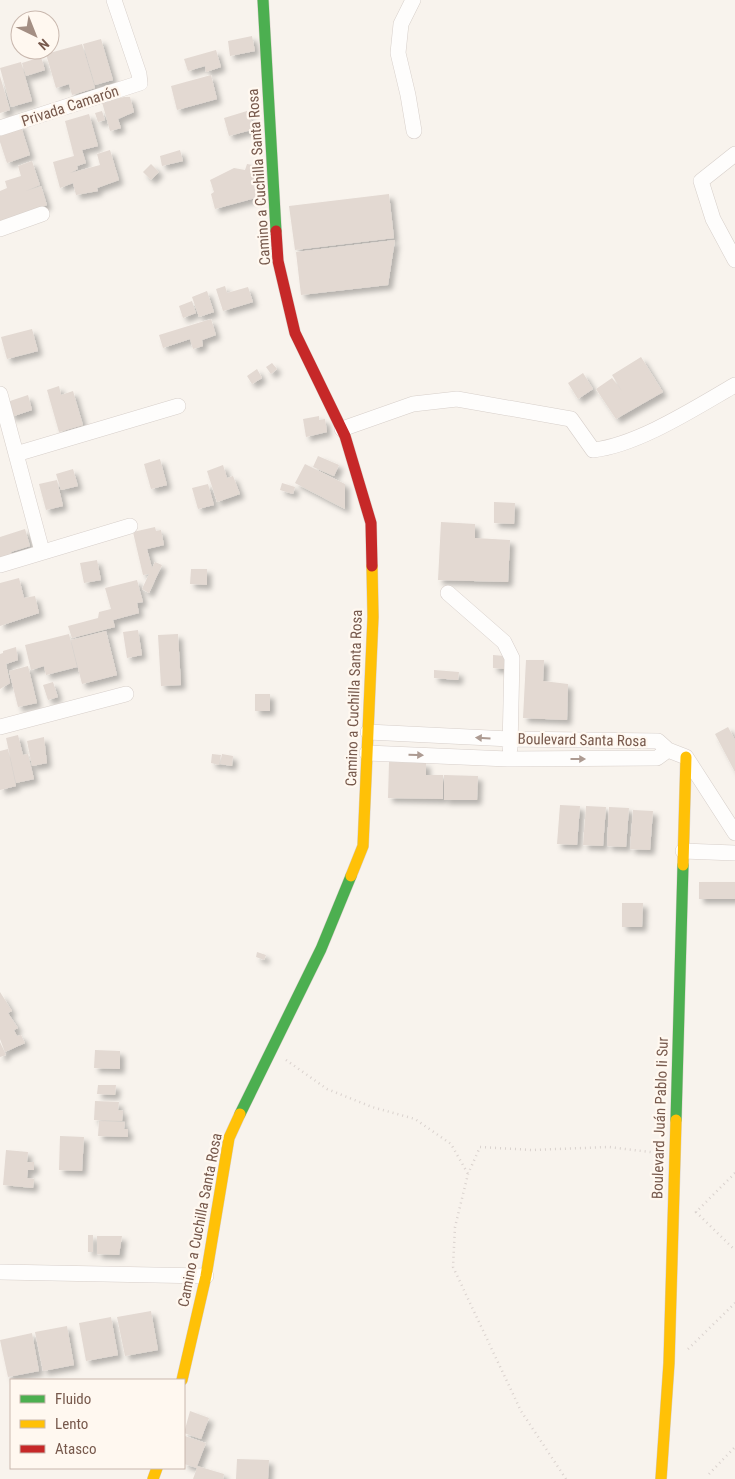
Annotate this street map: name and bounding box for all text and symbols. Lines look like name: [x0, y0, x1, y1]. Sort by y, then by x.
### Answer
north arrow: [10, 10, 60, 60]
text: N: [35, 36, 52, 53]
street label: Privada Camarón: [19, 82, 121, 130]
street label: Camino a Cuchilla Santa Rosa: [244, 88, 274, 266]
street label: Camino a Cuchilla Santa Rosa: [342, 609, 366, 787]
street label: Boulevard Santa Rosa: [517, 730, 647, 750]
one-way arrow: [475, 733, 491, 741]
one-way arrow: [408, 752, 424, 760]
one-way arrow: [571, 755, 587, 763]
street label: Boulevard Juán Pablo Ii Sur: [648, 1036, 672, 1199]
street label: Camino a Cuchilla Santa Rosa: [174, 1131, 226, 1309]
legend: [10, 1379, 185, 1469]
text: Fluido: [55, 1390, 91, 1408]
text: Lento: [55, 1415, 88, 1433]
text: Atasco: [55, 1440, 96, 1458]

